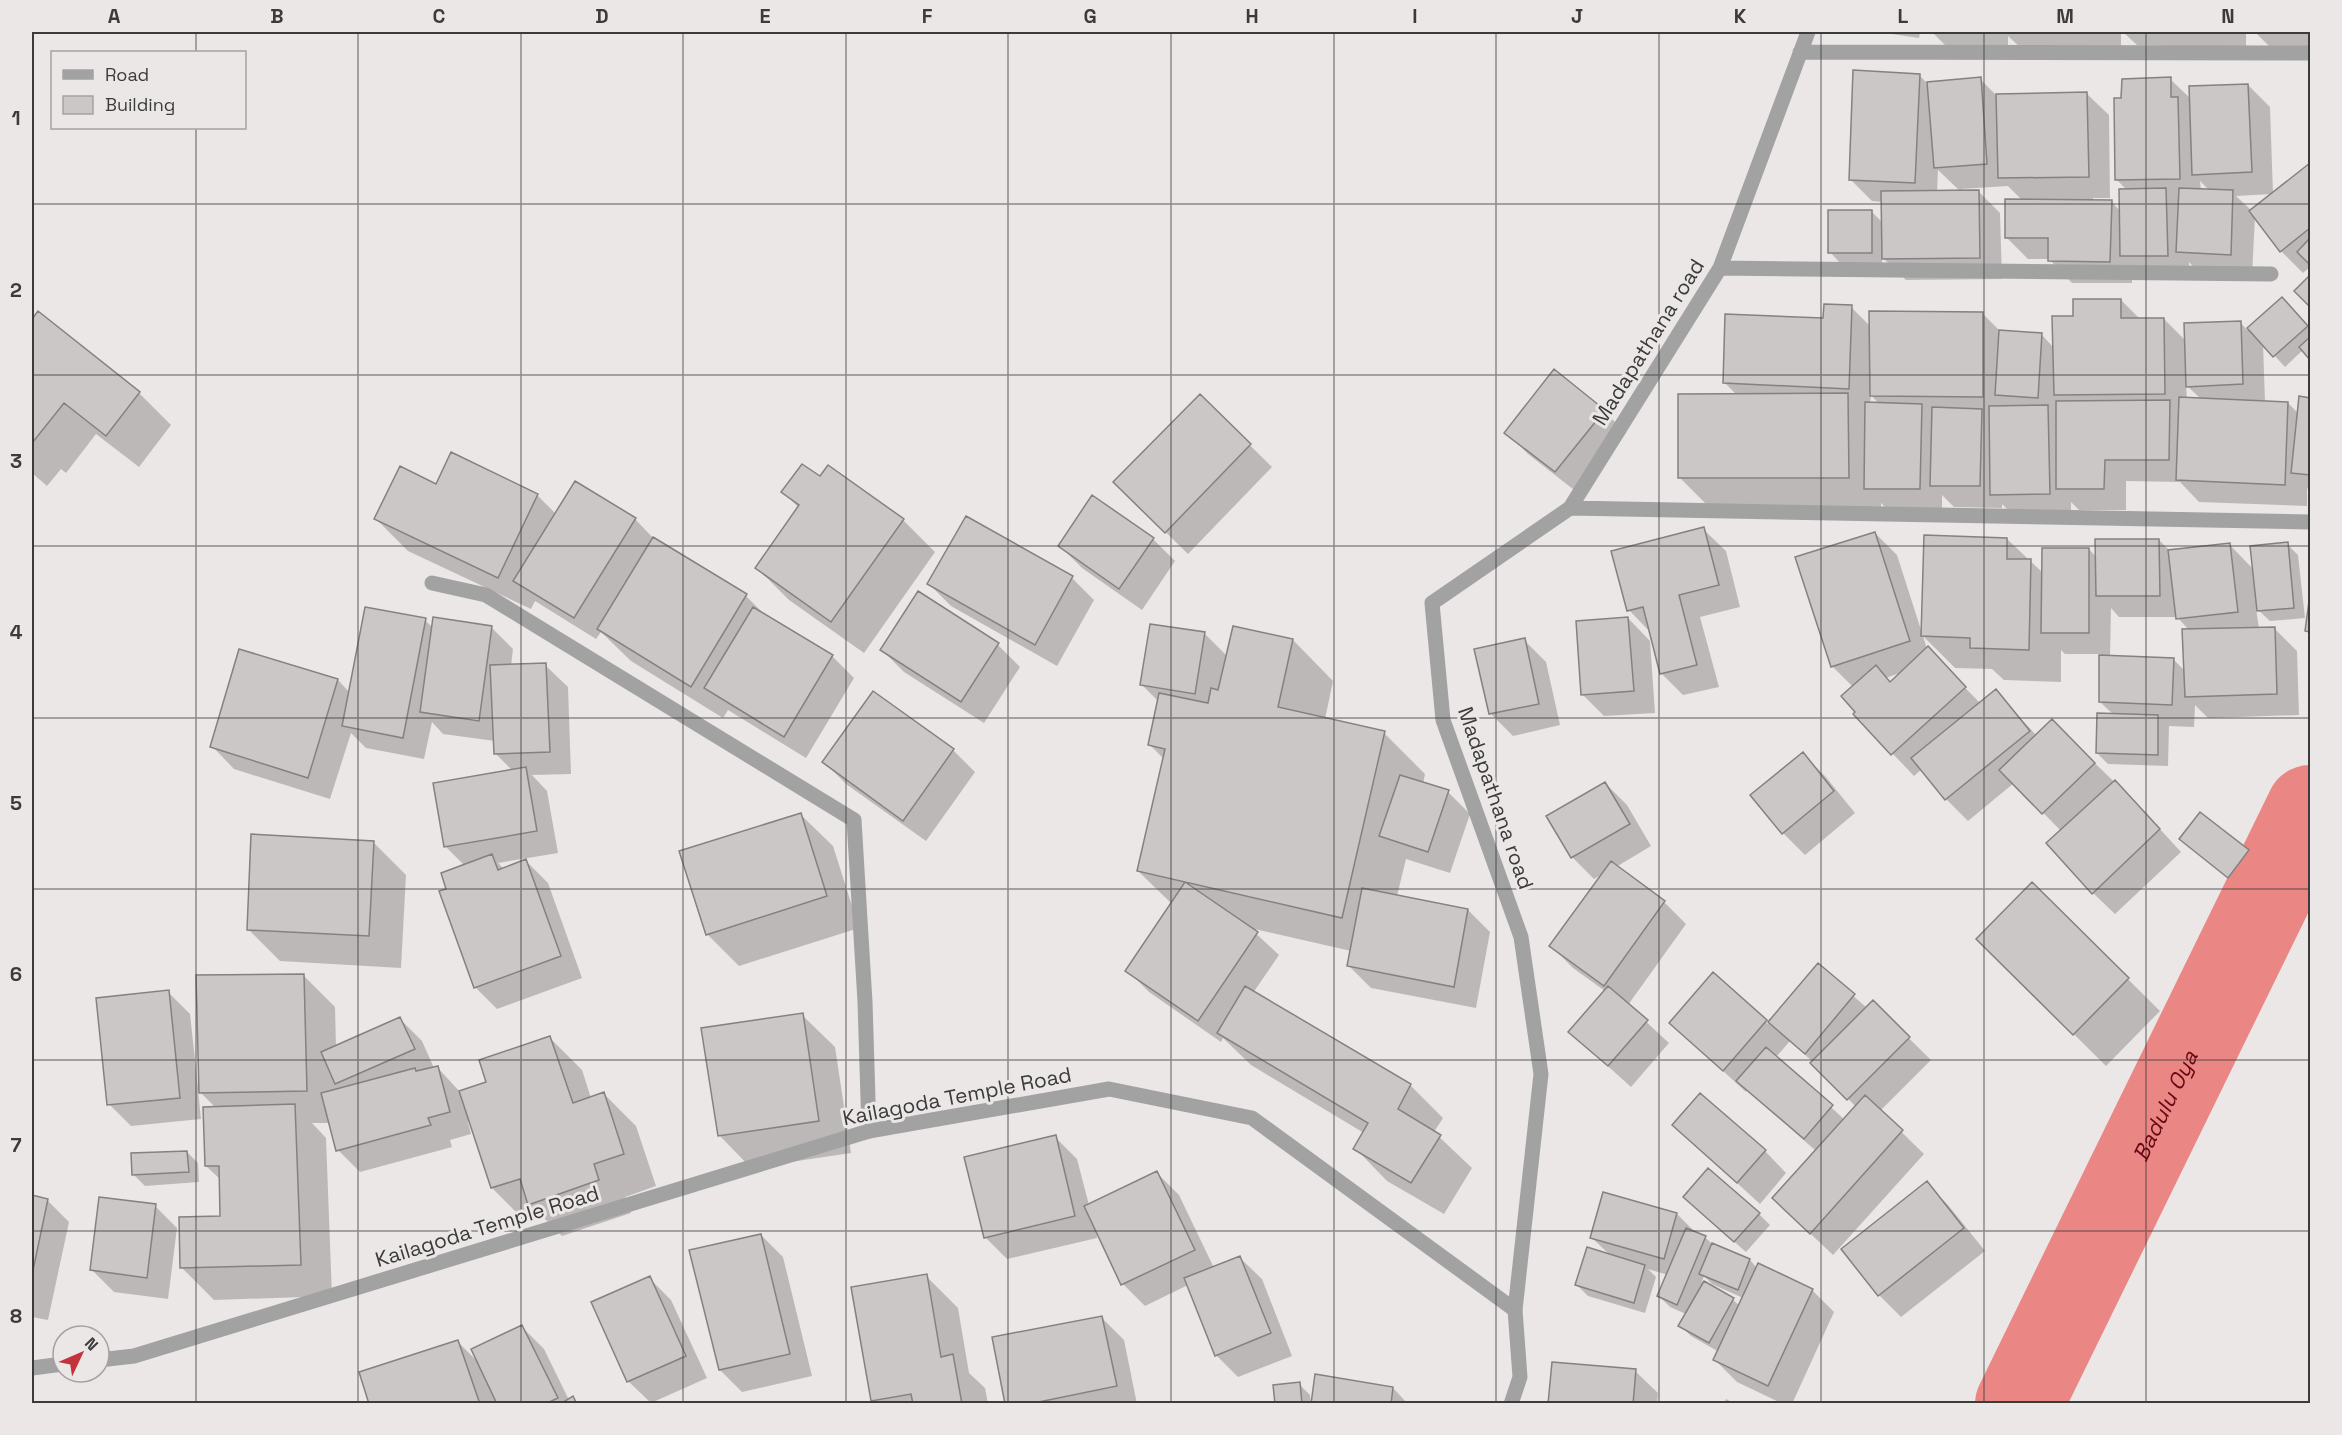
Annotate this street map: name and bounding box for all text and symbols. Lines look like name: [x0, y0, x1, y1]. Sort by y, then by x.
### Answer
text: A: [108, 3, 121, 29]
text: B: [270, 3, 284, 29]
text: C: [433, 3, 446, 29]
text: D: [595, 3, 609, 29]
text: E: [759, 3, 771, 29]
text: F: [922, 3, 933, 29]
text: G: [1083, 3, 1097, 29]
text: H: [1245, 3, 1259, 29]
text: I: [1412, 3, 1418, 29]
text: J: [1571, 3, 1583, 29]
text: K: [1734, 3, 1747, 29]
text: L: [1898, 3, 1909, 29]
text: M: [2056, 3, 2074, 29]
text: N: [2221, 3, 2235, 29]
legend: [51, 51, 246, 129]
text: Road: [105, 63, 149, 86]
text: Building: [105, 93, 175, 116]
text: 1: [11, 105, 21, 131]
street label: Madapathana road: [1586, 254, 1710, 430]
text: 2: [10, 277, 22, 303]
text: 3: [10, 448, 22, 474]
text: 4: [10, 619, 23, 645]
street label: Madapathana road: [1452, 703, 1540, 893]
text: 5: [10, 790, 22, 816]
text: 6: [10, 961, 22, 987]
water label: Badulu Oya: [2126, 1045, 2204, 1166]
street label: Kailagoda Temple Road: [840, 1061, 1074, 1131]
text: 7: [10, 1132, 22, 1158]
street label: Kailagoda Temple Road: [372, 1179, 602, 1273]
text: 8: [10, 1303, 22, 1329]
north arrow: [51, 1324, 111, 1384]
text: N: [80, 1333, 103, 1355]

